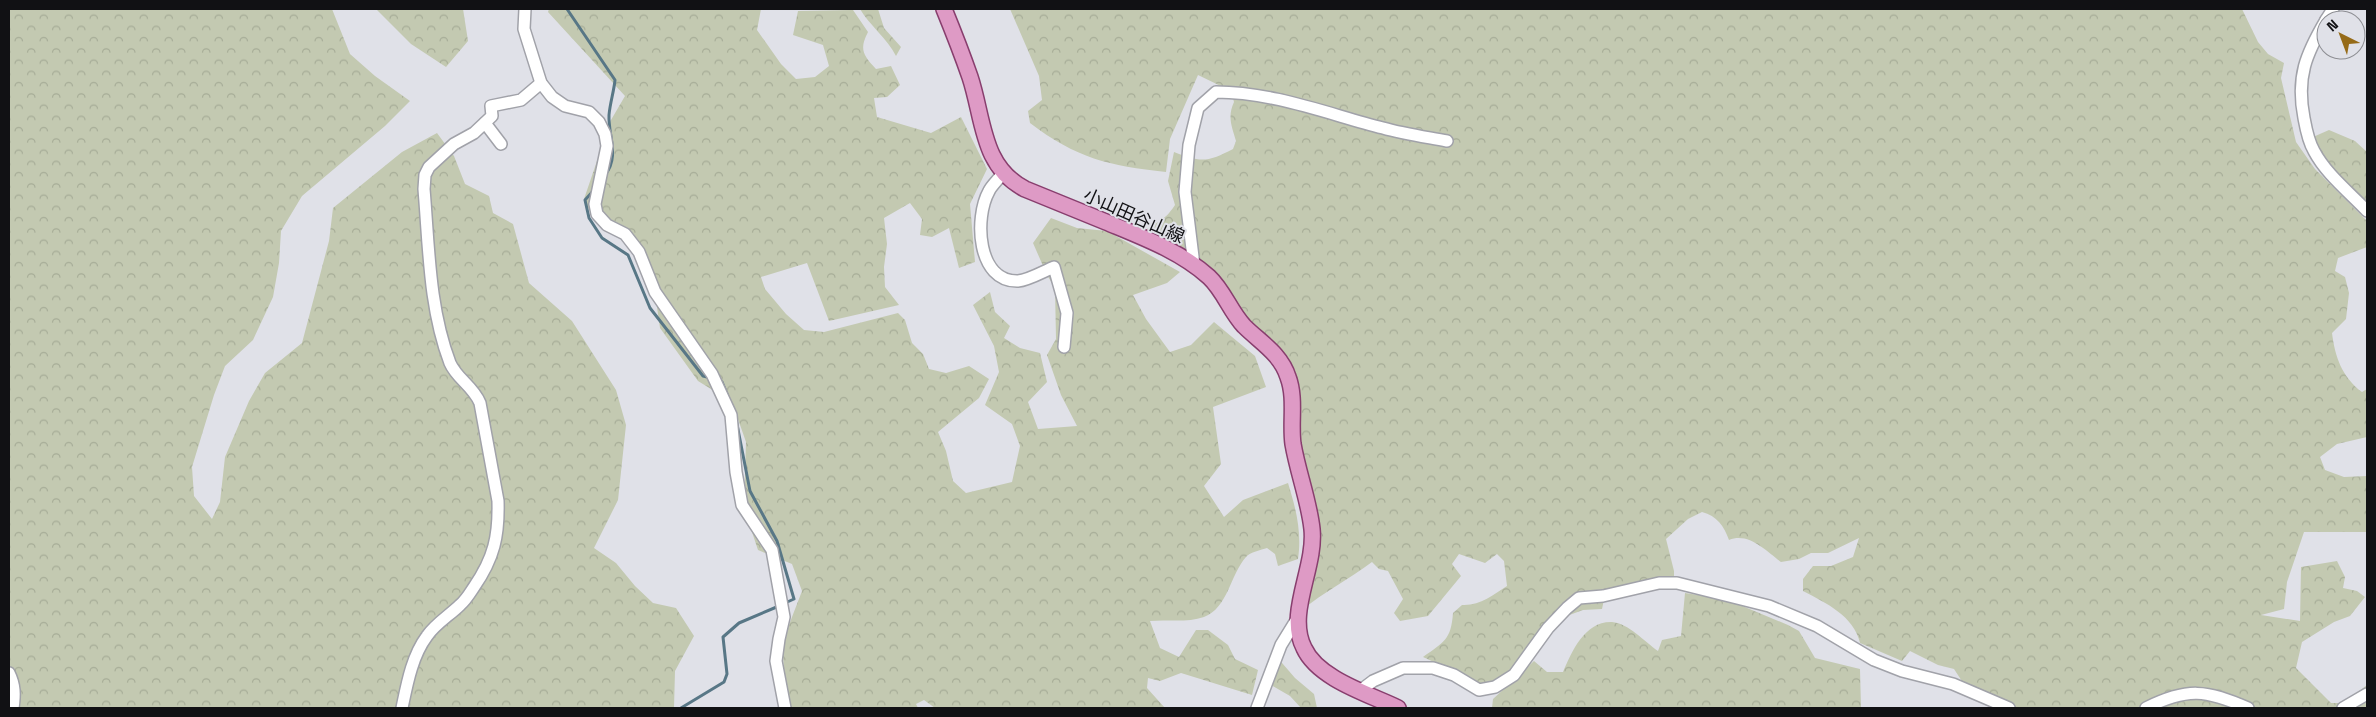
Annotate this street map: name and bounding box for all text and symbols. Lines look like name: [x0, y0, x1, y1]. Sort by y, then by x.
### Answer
north arrow: [2316, 10, 2366, 60]
text: N: [2323, 16, 2342, 35]
street label: 小山田谷山線: [1080, 183, 1188, 248]

